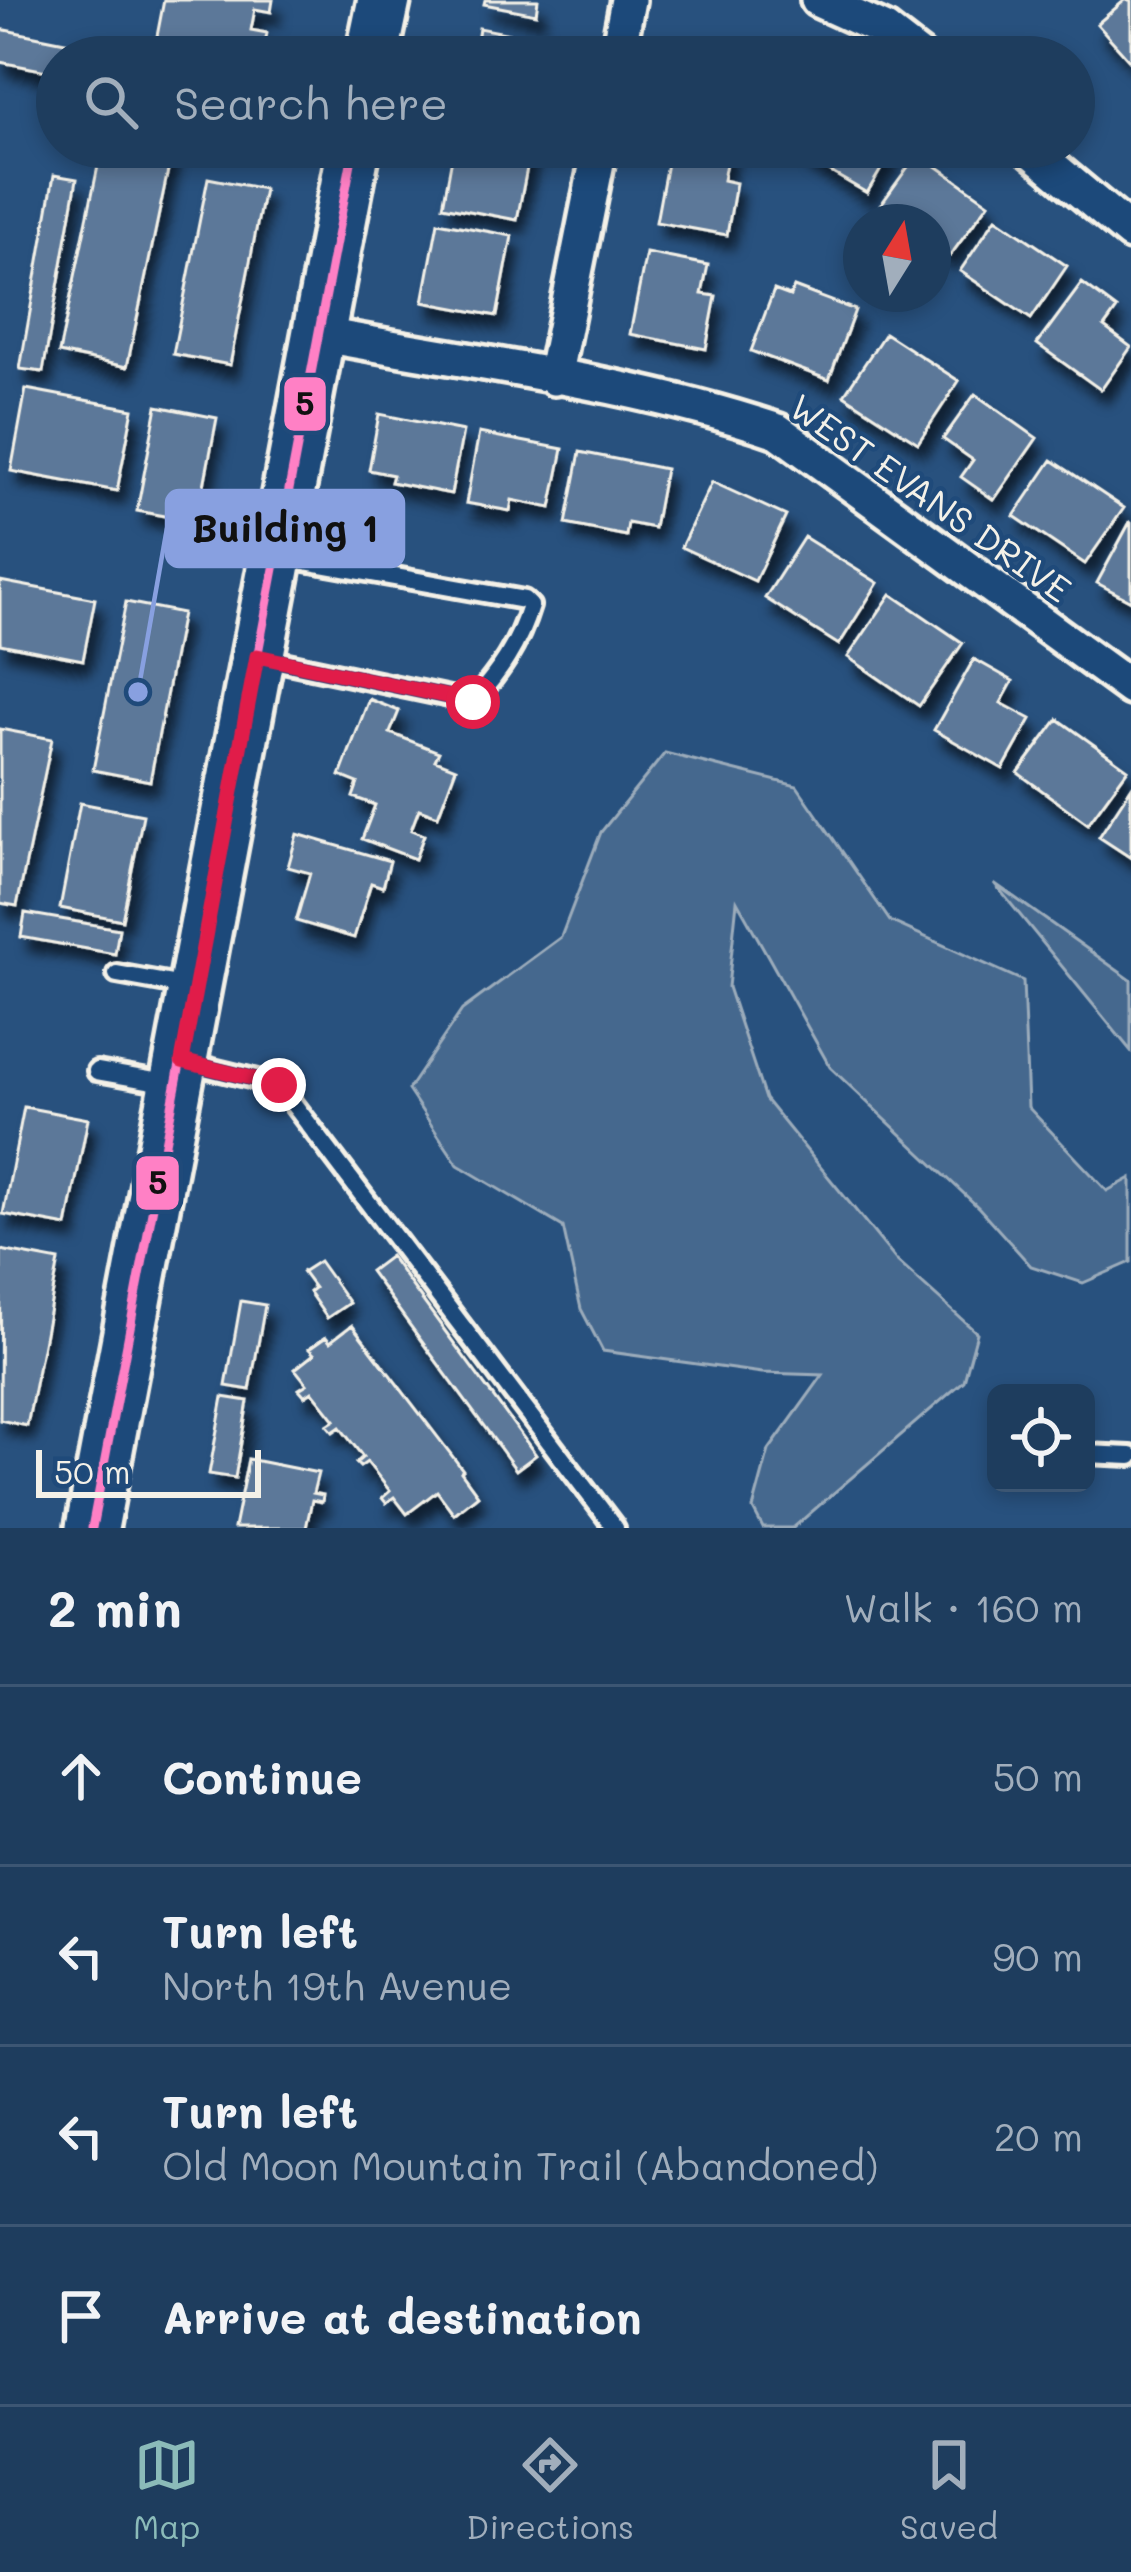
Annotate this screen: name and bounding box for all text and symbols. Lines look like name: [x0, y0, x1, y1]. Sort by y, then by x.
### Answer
search box: [36, 36, 1095, 168]
icon: search: [78, 69, 144, 135]
text: Search here: [174, 73, 448, 131]
north arrow: [843, 204, 951, 312]
line badge: 5: [282, 375, 328, 433]
text: 5: [295, 380, 315, 423]
street label: WEST EVANS DRIVE: [781, 382, 1081, 612]
callout: Building 1: [167, 491, 403, 566]
text: Building 1: [191, 501, 379, 552]
route start: [446, 675, 500, 729]
route end: [252, 1058, 306, 1112]
line badge: 5: [134, 1154, 181, 1212]
text: 5: [148, 1159, 168, 1202]
map controls: [987, 1384, 1095, 1492]
button: locate: [987, 1384, 1095, 1492]
scale bar: [36, 1444, 261, 1497]
text: 50 m: [54, 1449, 130, 1492]
text: 2 min: [48, 1573, 182, 1640]
text: Walk · 160 m: [843, 1581, 1083, 1632]
icon: ahead: [48, 1743, 114, 1809]
text: Continue: [162, 1747, 362, 1805]
text: 50 m: [993, 1750, 1083, 1801]
text: Turn left: [162, 1901, 358, 1959]
icon: left: [48, 1923, 114, 1989]
text: 90 m: [992, 1930, 1083, 1981]
text: North 19th Avenue: [162, 1959, 512, 2010]
text: Turn left: [162, 2081, 358, 2139]
icon: left: [48, 2103, 114, 2169]
text: 20 m: [994, 2110, 1083, 2161]
text: Old Moon Mountain Trail (Abandoned): [162, 2139, 878, 2190]
icon: arrive: [48, 2283, 114, 2349]
text: Arrive at destination: [162, 2287, 642, 2345]
tab: Map: [133, 2432, 200, 2547]
tab: Directions: [466, 2432, 634, 2547]
tab: Saved: [900, 2432, 998, 2547]

